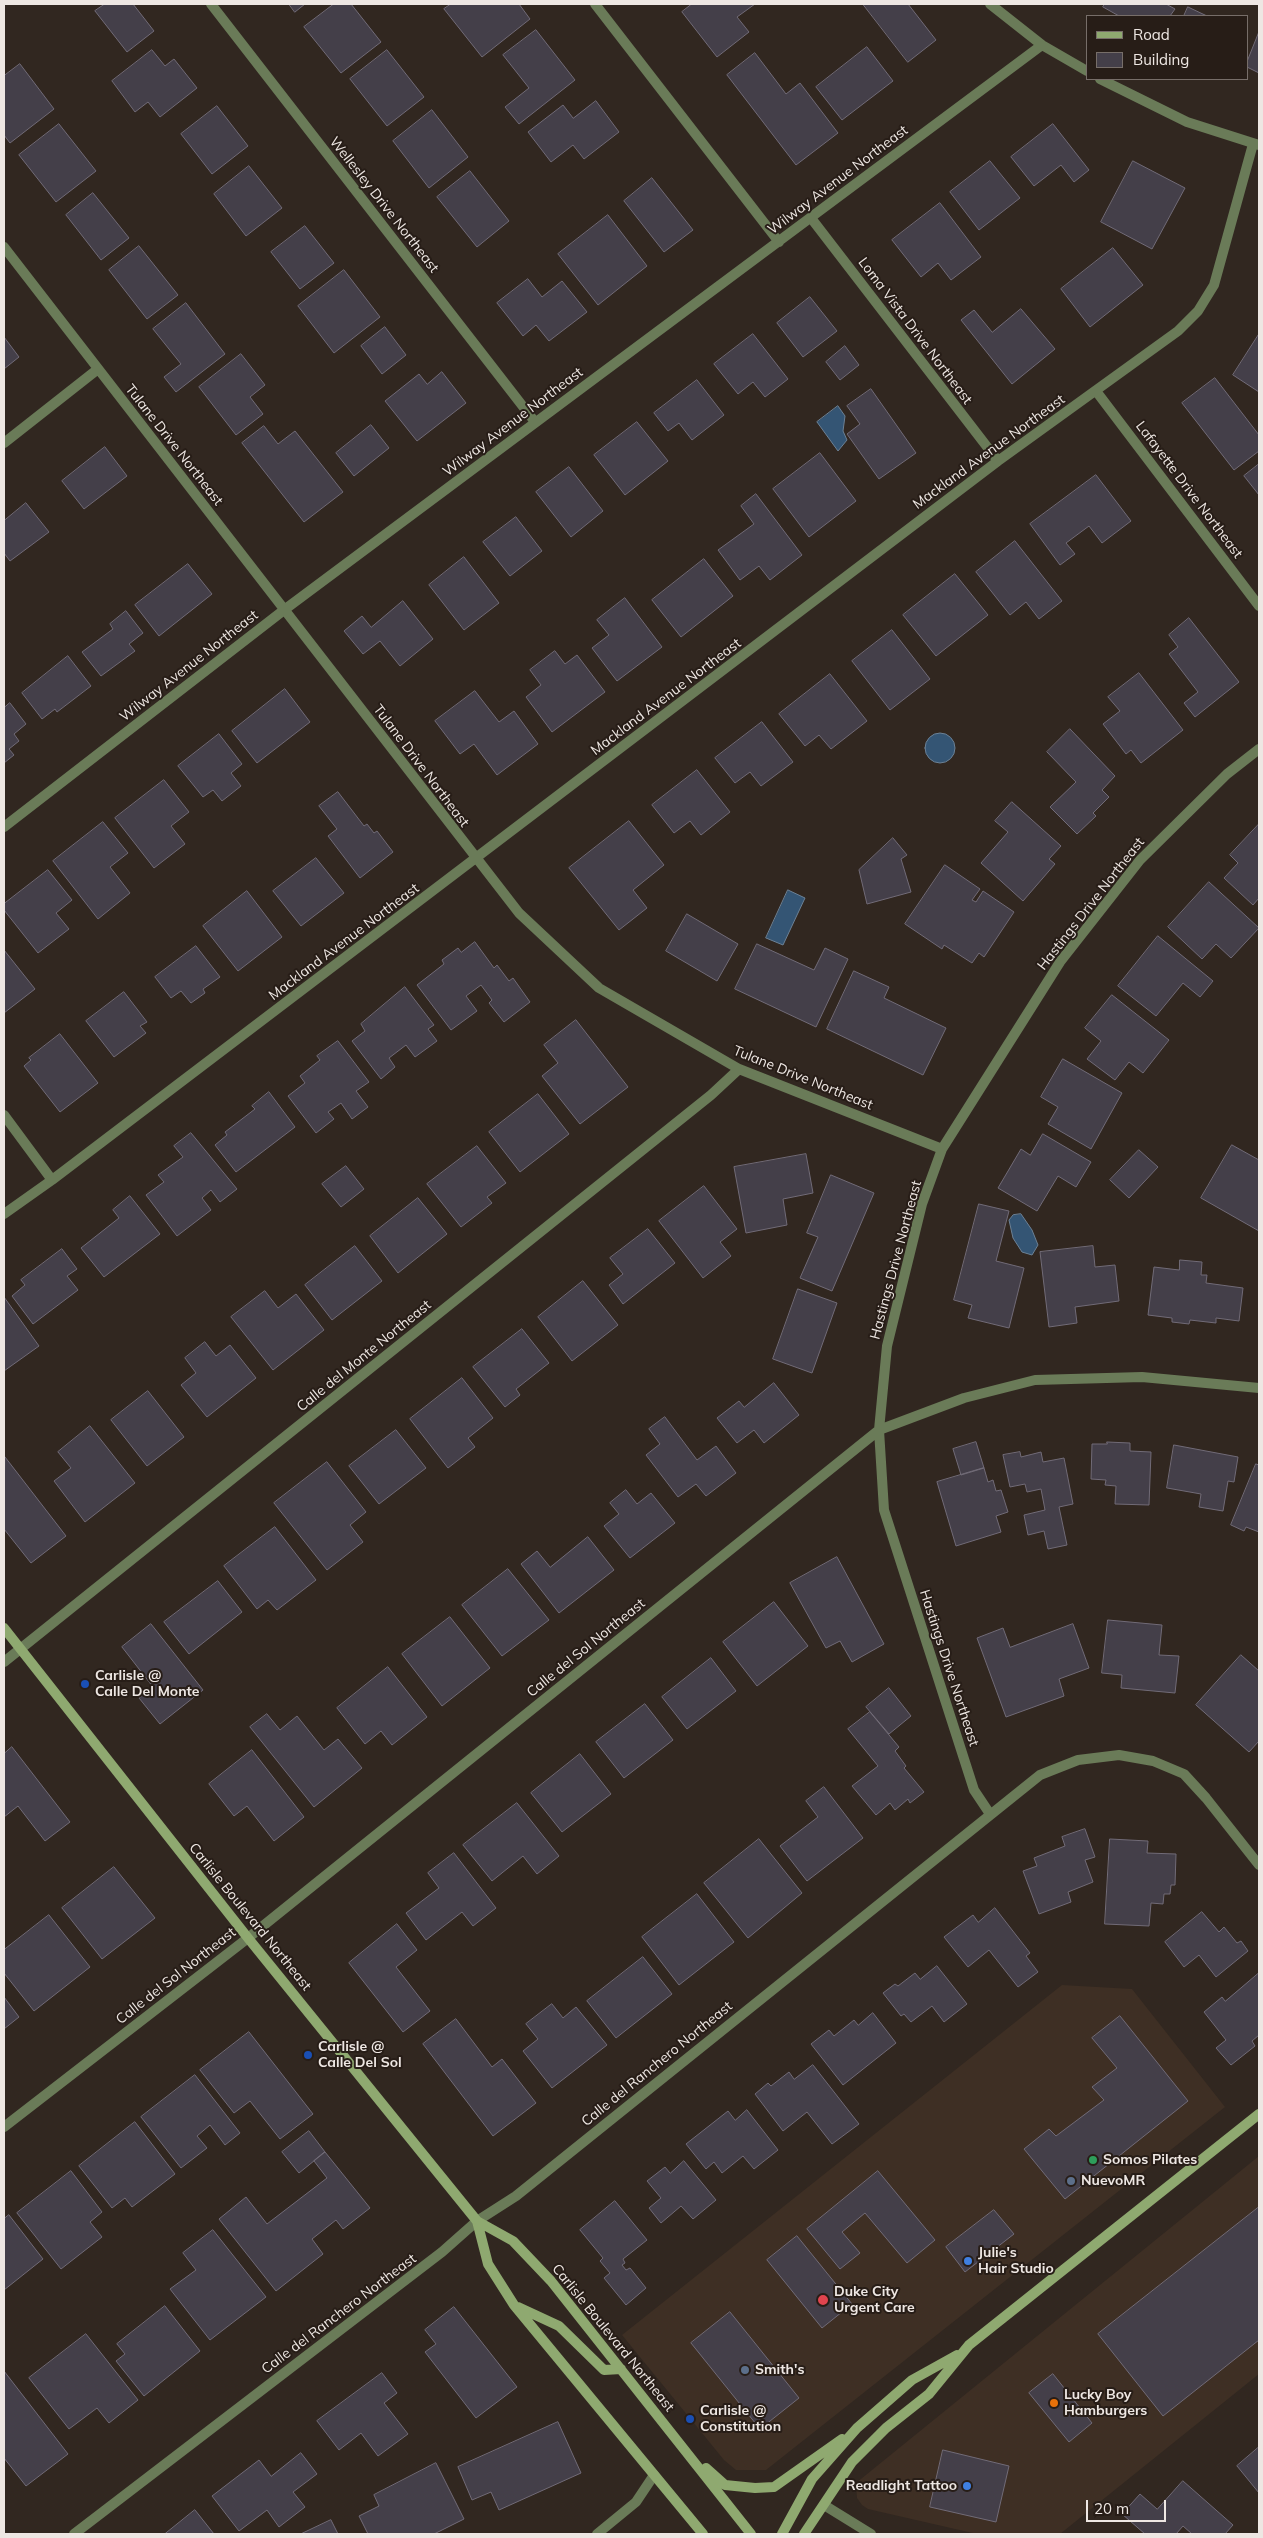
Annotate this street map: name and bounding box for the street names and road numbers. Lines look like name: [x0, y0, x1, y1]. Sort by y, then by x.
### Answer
street label: Wilway Avenue Northeast: [765, 122, 911, 238]
street label: Wellesley Drive Northeast: [326, 134, 442, 276]
street label: Loma Vista Drive Northeast: [854, 254, 976, 408]
street label: Wilway Avenue Northeast: [440, 364, 586, 480]
street label: Tulane Drive Northeast: [122, 381, 226, 509]
street label: Mackland Avenue Northeast: [910, 391, 1068, 513]
street label: Lafayette Drive Northeast: [1132, 418, 1246, 562]
street label: Wilway Avenue Northeast: [116, 607, 262, 725]
street label: Mackland Avenue Northeast: [588, 635, 744, 759]
street label: Tulane Drive Northeast: [369, 701, 473, 831]
street label: Hastings Drive Northeast: [1034, 834, 1148, 974]
street label: Mackland Avenue Northeast: [266, 880, 422, 1004]
street label: Tulane Drive Northeast: [731, 1042, 875, 1114]
street label: Hastings Drive Northeast: [867, 1179, 925, 1341]
street label: Calle del Monte Northeast: [294, 1297, 434, 1415]
street label: Hastings Drive Northeast: [916, 1588, 982, 1748]
street label: Calle del Sol Northeast: [524, 1595, 648, 1701]
street label: Carlisle Boulevard Northeast: [185, 1840, 315, 1994]
street label: Calle del Sol Northeast: [113, 1924, 239, 2028]
street label: Calle del Ranchero Northeast: [578, 1998, 736, 2130]
street label: Calle del Ranchero Northeast: [258, 2250, 420, 2378]
street label: Carlisle Boulevard Northeast: [548, 2261, 678, 2415]

